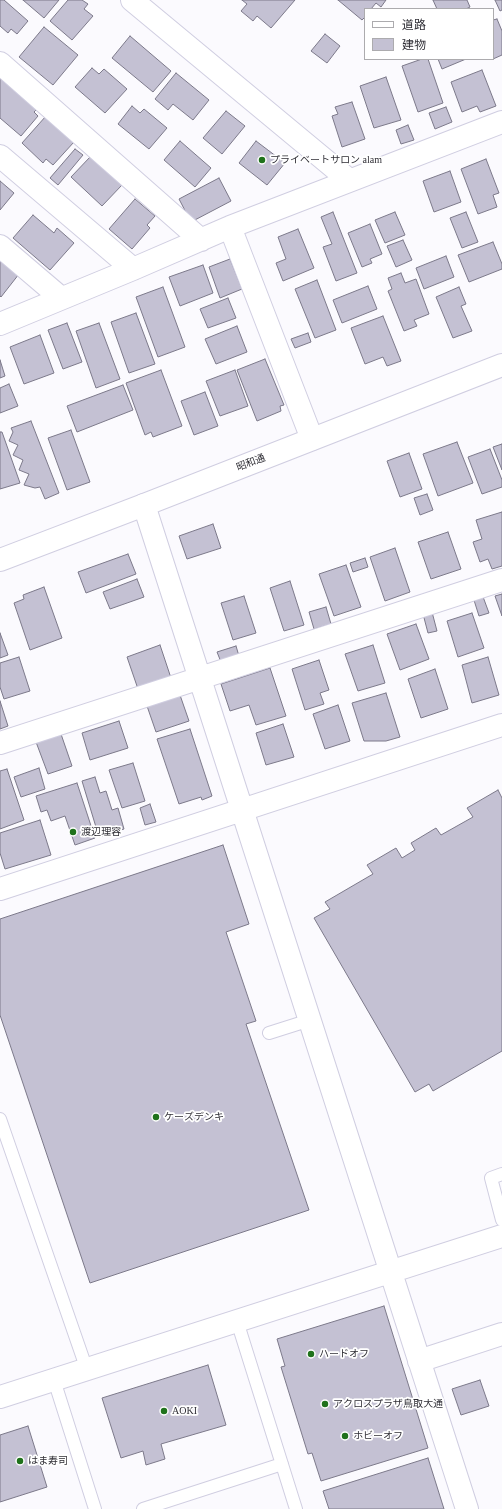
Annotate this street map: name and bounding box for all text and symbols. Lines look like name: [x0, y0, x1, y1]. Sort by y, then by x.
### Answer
legend: [364, 8, 494, 60]
text: 道路: [402, 18, 426, 32]
text: 建物: [402, 38, 426, 52]
place label: プライベートサロン alam: [270, 154, 382, 166]
marker: プライベートサロン alam: [257, 155, 267, 165]
street label: 昭和通: [235, 452, 267, 474]
place label: 渡辺理容: [81, 826, 121, 838]
marker: 渡辺理容: [68, 827, 78, 837]
place label: ケーズデンキ: [164, 1111, 224, 1123]
marker: ケーズデンキ: [151, 1112, 161, 1122]
place label: ハードオフ: [319, 1348, 369, 1360]
marker: ハードオフ: [306, 1349, 316, 1359]
place label: アクロスプラザ鳥取大通: [333, 1398, 443, 1410]
marker: アクロスプラザ鳥取大通: [320, 1399, 330, 1409]
place label: AOKI: [172, 1405, 197, 1417]
marker: AOKI: [159, 1406, 169, 1416]
place label: ホビーオフ: [353, 1430, 403, 1442]
marker: ホビーオフ: [340, 1431, 350, 1441]
place label: はま寿司: [28, 1455, 68, 1467]
marker: はま寿司: [15, 1456, 25, 1466]

